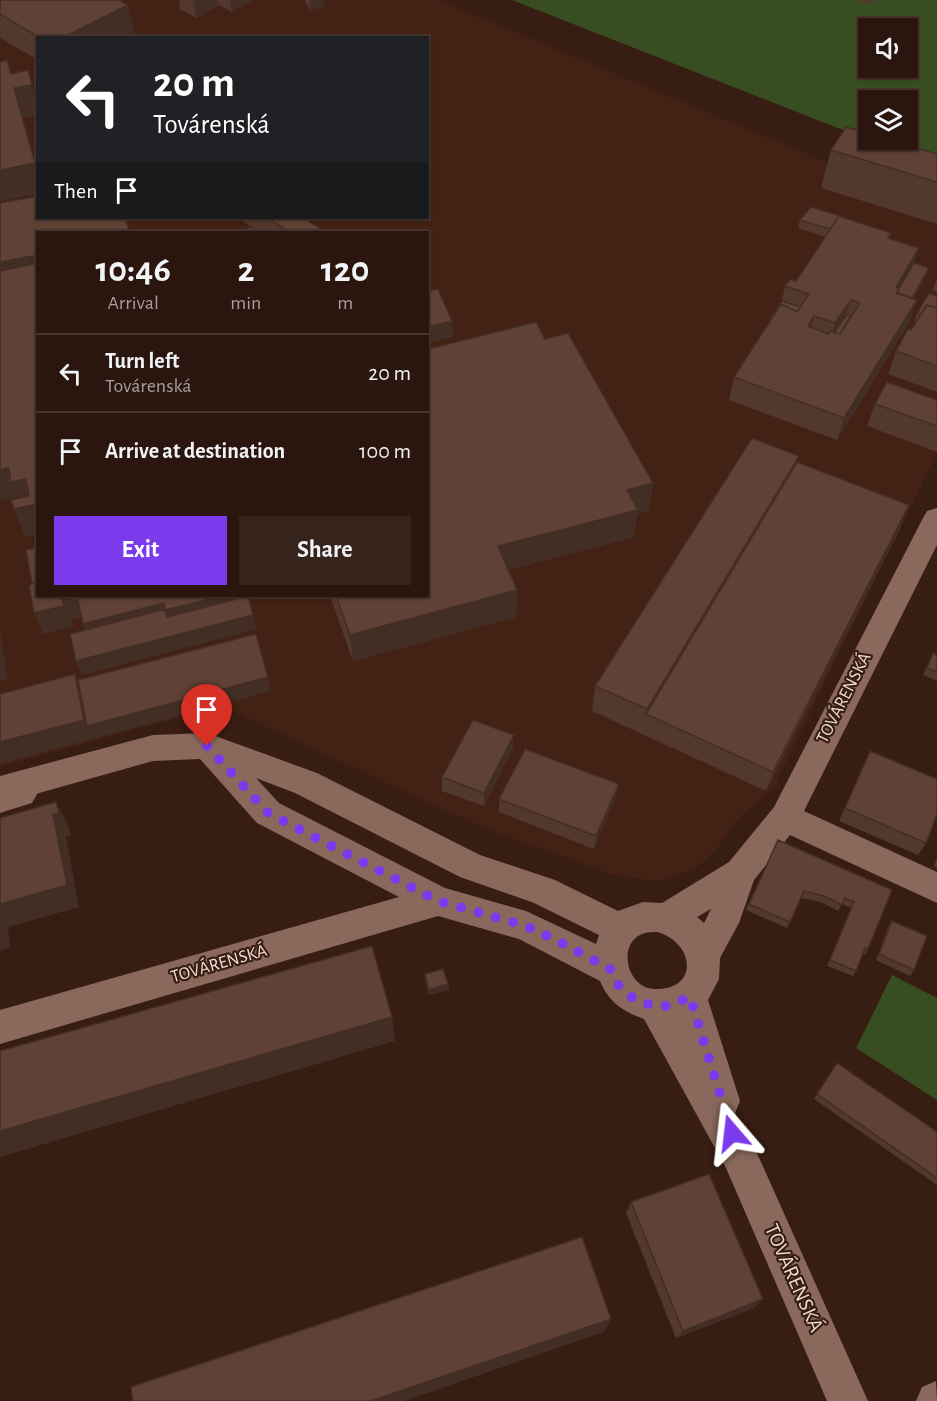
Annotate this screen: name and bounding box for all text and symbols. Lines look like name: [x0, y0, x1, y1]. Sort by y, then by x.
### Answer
map controls: [858, 18, 918, 150]
button: sound: [858, 18, 918, 78]
icon: left: [54, 60, 132, 138]
text: 20 m: [153, 62, 235, 104]
button: layers: [858, 90, 918, 150]
text: Továrenská: [153, 111, 270, 138]
icon: arrive: [110, 174, 143, 207]
text: Then: [54, 180, 98, 202]
text: 10:46: [95, 252, 171, 288]
text: 2: [237, 252, 254, 288]
text: 120: [321, 252, 370, 288]
text: Arrival: [107, 293, 159, 313]
text: min: [230, 293, 261, 313]
text: m: [337, 293, 353, 313]
text: Turn left: [105, 350, 179, 372]
icon: left: [54, 357, 87, 390]
text: 20 m: [368, 362, 411, 384]
text: Továrenská: [105, 376, 192, 396]
icon: arrive: [54, 435, 87, 468]
text: Arrive at destination: [105, 440, 285, 462]
text: 100 m: [359, 440, 411, 462]
button: Exit: [54, 516, 227, 585]
button: Share: [239, 516, 411, 585]
street label: TOVÁRENSKÁ: [811, 648, 875, 746]
pin: [181, 684, 232, 746]
icon: arrive: [190, 693, 223, 726]
street label: TOVÁRENSKÁ: [168, 939, 270, 986]
position arrow: [700, 1101, 764, 1165]
street label: TOVÁRENSKÁ: [761, 1220, 829, 1335]

